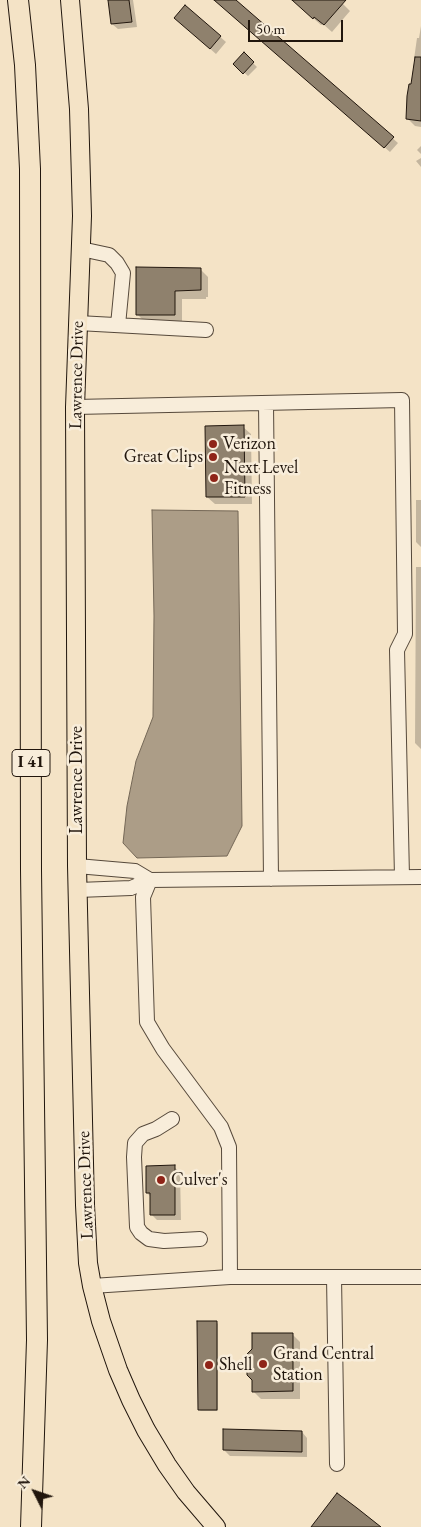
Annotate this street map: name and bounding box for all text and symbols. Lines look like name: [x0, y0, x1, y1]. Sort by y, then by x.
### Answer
scale bar: [251, 10, 346, 42]
text: 50 m: [256, 19, 285, 38]
street label: Lawrence Drive: [65, 321, 89, 429]
place label: Verizon: [223, 433, 276, 455]
marker: Verizon: [207, 438, 219, 450]
place label: Great Clips: [124, 446, 203, 468]
marker: Great Clips: [207, 451, 219, 463]
place label: Next Level Fitness: [224, 457, 298, 499]
marker: Next Level Fitness: [208, 472, 220, 484]
street label: Lawrence Drive: [66, 726, 88, 834]
road number: I 41: [12, 750, 50, 776]
street label: Lawrence Drive: [73, 1131, 99, 1239]
place label: Culver's: [171, 1169, 227, 1191]
marker: Culver's: [155, 1174, 167, 1186]
place label: Grand Central Station: [273, 1343, 374, 1386]
place label: Shell: [219, 1354, 252, 1376]
marker: Grand Central Station: [257, 1358, 269, 1370]
marker: Shell: [203, 1359, 215, 1371]
north arrow: [10, 1467, 60, 1517]
text: N: [13, 1472, 34, 1492]

